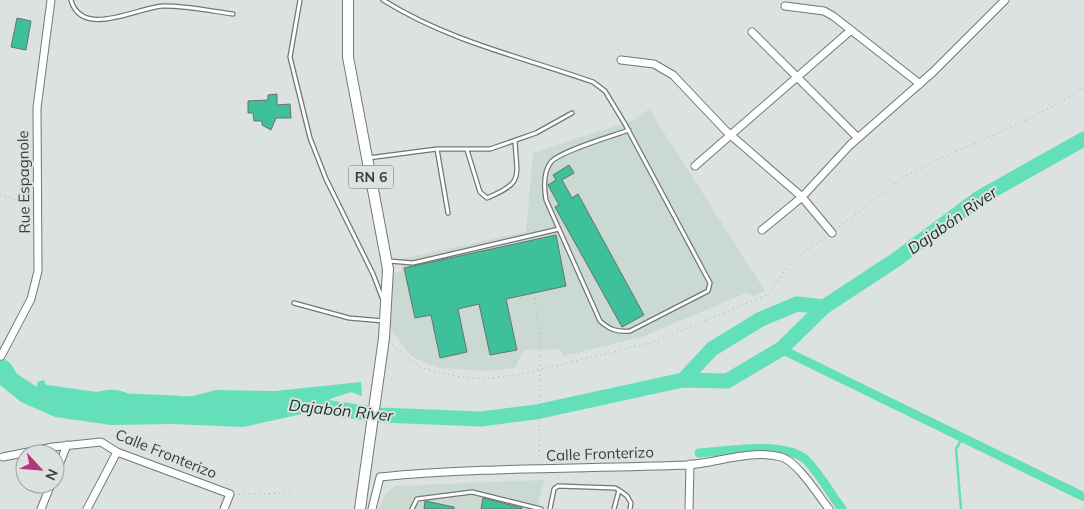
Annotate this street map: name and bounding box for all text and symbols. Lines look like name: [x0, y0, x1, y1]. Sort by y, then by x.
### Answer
street label: Rue Espagnole: [13, 130, 34, 234]
road number: RN 6: [348, 166, 394, 188]
water label: Dajabón River: [903, 181, 1002, 258]
water label: Dajabón River: [288, 395, 395, 426]
street label: Calle Fronterizo: [113, 425, 220, 483]
street label: Calle Fronterizo: [546, 442, 654, 465]
north arrow: [15, 444, 65, 494]
text: N: [41, 466, 62, 483]

